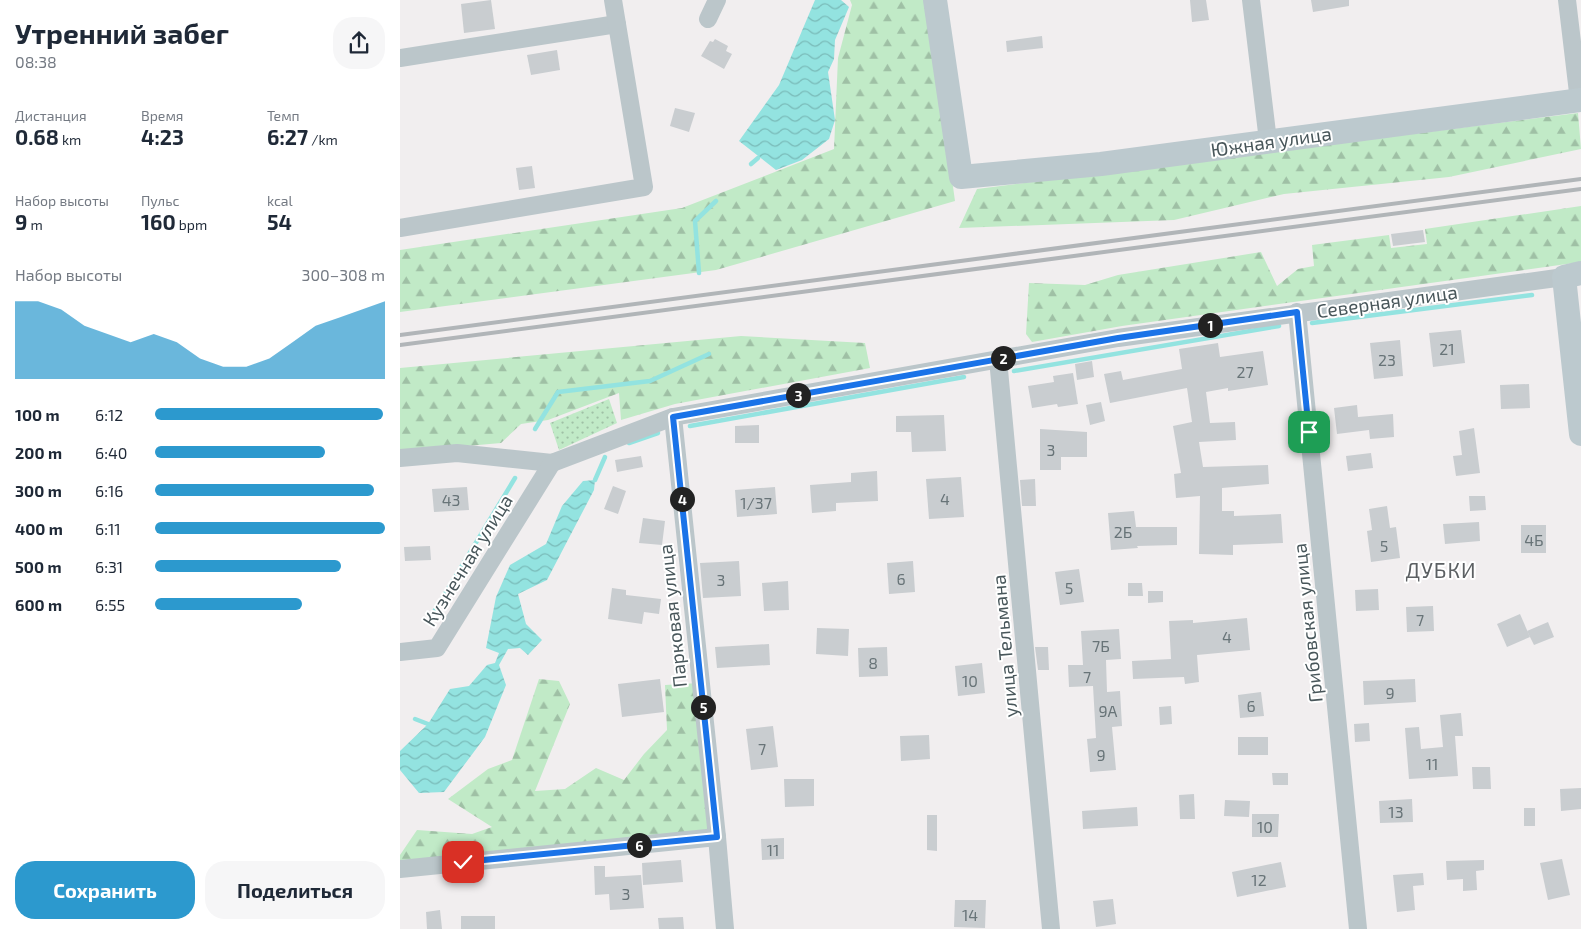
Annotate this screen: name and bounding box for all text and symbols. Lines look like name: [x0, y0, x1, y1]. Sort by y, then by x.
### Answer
text: Утренний забег: [15, 16, 229, 50]
button: share: [333, 17, 385, 69]
text: 08:38: [15, 52, 57, 71]
text: Дистанция: [15, 107, 87, 124]
text: Время: [141, 107, 183, 124]
text: Темп: [267, 107, 300, 124]
street label: Южная улица: [1209, 121, 1333, 162]
text: 0.68: [15, 124, 59, 149]
text: 4:23: [141, 124, 184, 149]
text: 6:27: [267, 124, 308, 149]
text: km: [59, 131, 81, 148]
text: /km: [308, 131, 338, 148]
text: Набор высоты: [15, 192, 109, 209]
text: Пульс: [141, 192, 179, 209]
text: kcal: [267, 192, 293, 209]
text: 9: [15, 209, 27, 234]
text: 160: [141, 209, 176, 234]
text: 54: [267, 209, 292, 234]
text: m: [27, 216, 43, 233]
text: bpm: [176, 216, 207, 233]
text: Набор высоты: [15, 265, 122, 284]
text: 300–308 m: [301, 265, 385, 284]
street label: Северная улица: [1315, 280, 1459, 323]
pin: 1: [1198, 312, 1222, 338]
text: 1: [1207, 317, 1214, 334]
house number: 21: [1439, 339, 1455, 358]
pin: 2: [990, 346, 1016, 370]
text: 2: [999, 350, 1008, 367]
house number: 23: [1378, 350, 1396, 369]
house number: 27: [1236, 362, 1254, 381]
pin: 3: [786, 382, 810, 408]
text: 3: [795, 387, 802, 404]
text: 100 m: [15, 405, 60, 424]
text: 6:12: [95, 405, 123, 424]
pin: [1288, 411, 1330, 453]
icon: arrive: [1295, 418, 1323, 446]
house number: 3: [1047, 440, 1055, 459]
text: 200 m: [15, 443, 62, 462]
text: 6:40: [95, 443, 127, 462]
text: 300 m: [15, 481, 62, 500]
text: 6:16: [95, 481, 123, 500]
pin: 4: [670, 486, 694, 512]
house number: 4: [940, 489, 950, 508]
street label: Кузнечная улица: [417, 490, 518, 631]
house number: 43: [442, 490, 460, 509]
text: 4: [678, 491, 687, 508]
house number: 1/37: [740, 493, 772, 512]
text: 400 m: [15, 519, 63, 538]
text: 6:11: [95, 519, 121, 538]
house number: 2Б: [1114, 522, 1132, 541]
house number: 4Б: [1524, 530, 1544, 549]
house number: 5: [1380, 536, 1388, 555]
street label: Грибовская улица: [1287, 542, 1328, 704]
street label: Парковая улица: [653, 543, 692, 689]
text: 500 m: [15, 557, 62, 576]
text: 6:31: [95, 557, 123, 576]
district label: ДУБКИ: [1405, 557, 1477, 582]
house number: 6: [896, 569, 906, 588]
house number: 3: [717, 570, 725, 589]
street label: улица Тельмана: [986, 574, 1023, 718]
house number: 5: [1065, 578, 1073, 597]
text: 600 m: [15, 595, 62, 614]
text: 6:55: [95, 595, 125, 614]
house number: 7: [1416, 610, 1424, 629]
house number: 4: [1222, 627, 1232, 646]
house number: 7Б: [1092, 636, 1110, 655]
house number: 8: [868, 653, 878, 672]
house number: 7: [1083, 667, 1091, 686]
house number: 10: [962, 671, 978, 690]
house number: 9: [1385, 683, 1395, 702]
pin: 5: [690, 694, 716, 720]
house number: 6: [1246, 696, 1256, 715]
text: 5: [700, 699, 707, 716]
house number: 9А: [1098, 701, 1118, 720]
house number: 7: [758, 739, 766, 758]
house number: 9: [1096, 745, 1106, 764]
house number: 11: [1426, 754, 1438, 773]
house number: 13: [1388, 802, 1404, 821]
house number: 10: [1257, 817, 1273, 836]
pin: 6: [626, 832, 652, 858]
text: 6: [635, 837, 644, 854]
house number: 11: [767, 840, 779, 859]
pin: [442, 841, 484, 883]
icon: check: [449, 848, 477, 876]
button: Сохранить: [15, 861, 195, 919]
button: Поделиться: [205, 861, 385, 919]
house number: 12: [1251, 870, 1267, 889]
house number: 3: [622, 884, 630, 903]
house number: 14: [962, 905, 978, 924]

